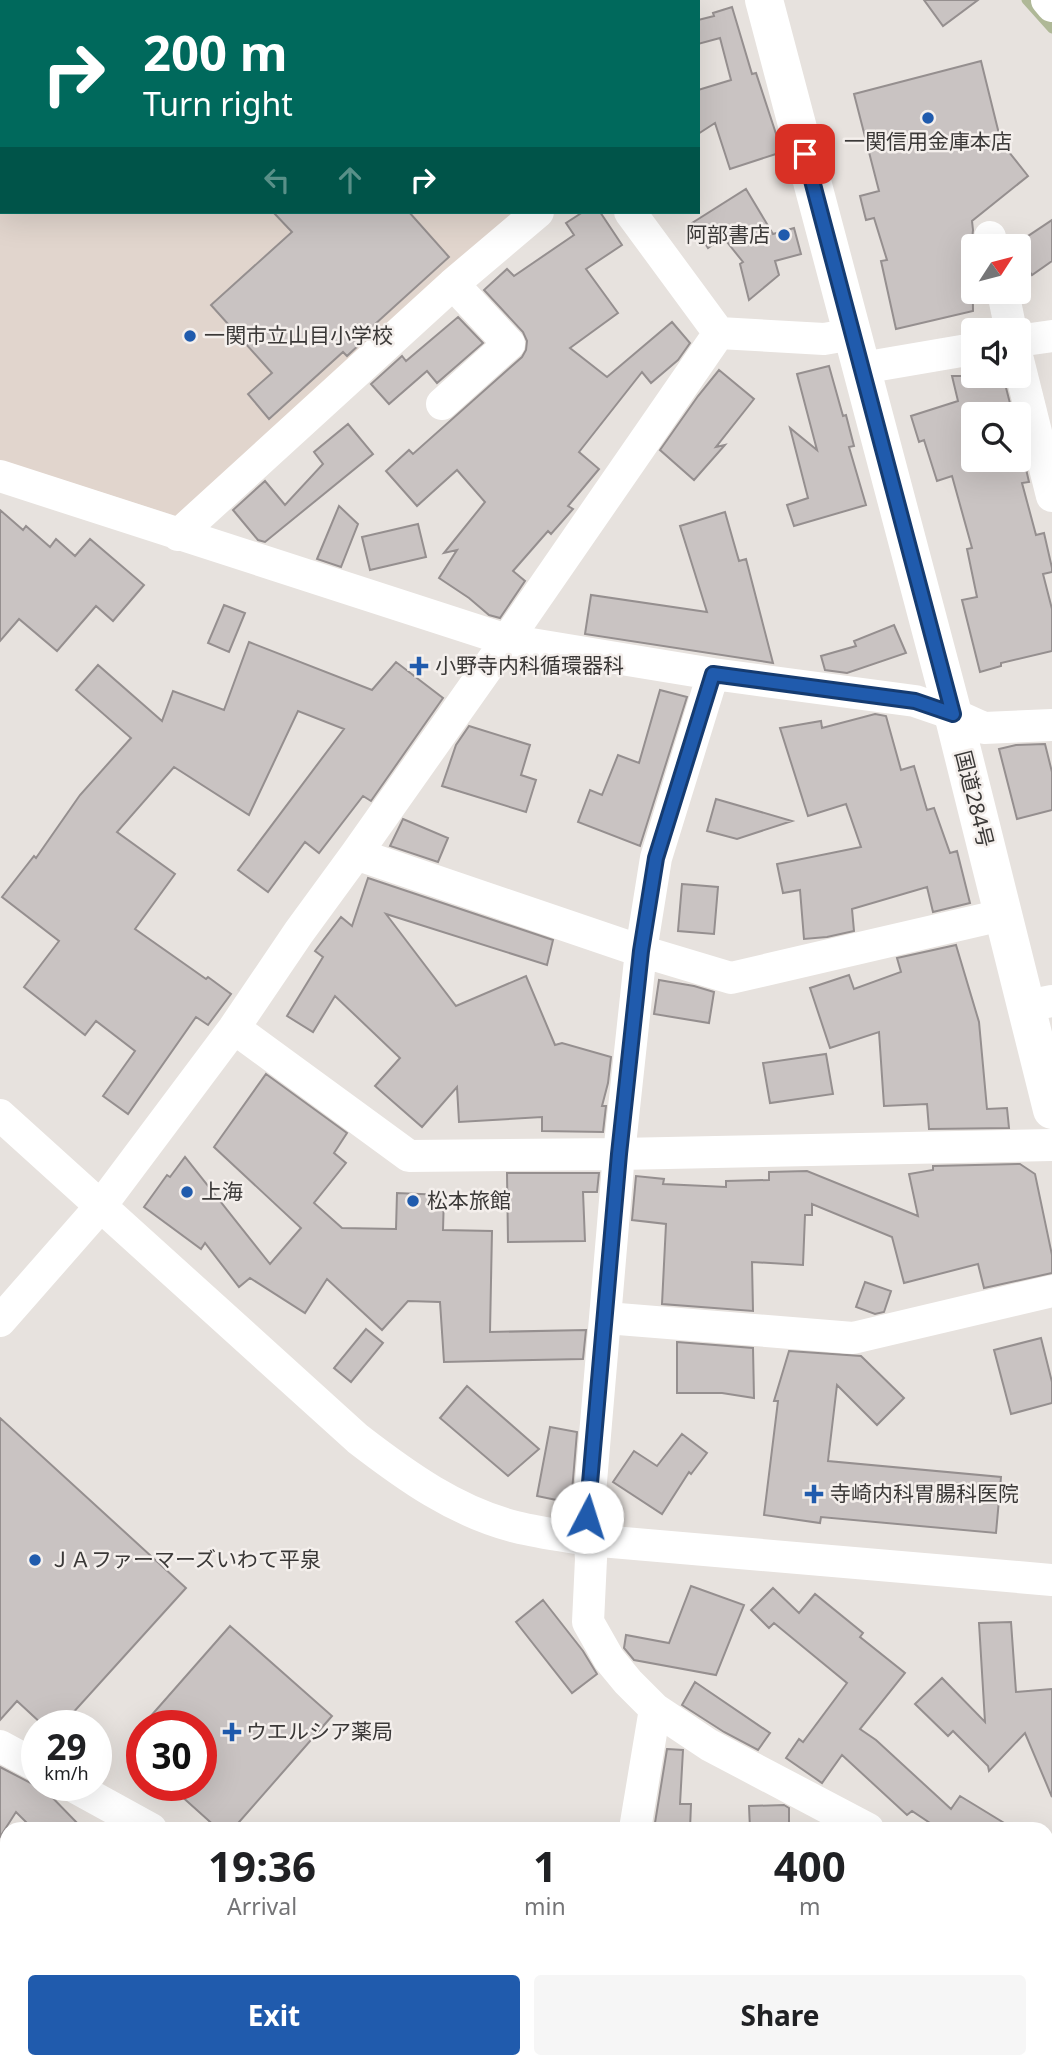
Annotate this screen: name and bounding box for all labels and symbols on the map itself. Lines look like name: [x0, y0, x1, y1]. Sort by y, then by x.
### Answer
marker: 一関信用金庫本店: [920, 110, 936, 126]
pin: [775, 124, 835, 184]
place label: 一関信用金庫本店: [844, 127, 1012, 155]
place label: 阿部書店: [686, 220, 770, 248]
marker: 阿部書店: [776, 227, 792, 243]
north arrow: [961, 234, 1031, 304]
place label: 一関市立山目小学校: [204, 321, 393, 349]
marker: 一関市立山目小学校: [182, 328, 198, 344]
place label: 小野寺内科循環器科: [435, 651, 624, 679]
marker: 小野寺内科循環器科: [409, 656, 429, 676]
street label: 国道284号: [949, 747, 1001, 850]
place label: 上海: [201, 1177, 243, 1205]
marker: 上海: [179, 1184, 195, 1200]
place label: 松本旅館: [427, 1186, 511, 1214]
marker: 松本旅館: [405, 1193, 421, 1209]
place label: 寺崎内科胃腸科医院: [830, 1479, 1019, 1507]
position arrow: [550, 1480, 624, 1554]
marker: 寺崎内科胃腸科医院: [804, 1484, 824, 1504]
place label: ＪＡファーマーズいわて平泉: [49, 1545, 321, 1573]
marker: ＪＡファーマーズいわて平泉: [27, 1552, 43, 1568]
speed limit sign: 30: [126, 1710, 217, 1801]
place label: ウエルシア薬局: [246, 1717, 393, 1745]
marker: ウエルシア薬局: [224, 1724, 240, 1740]

